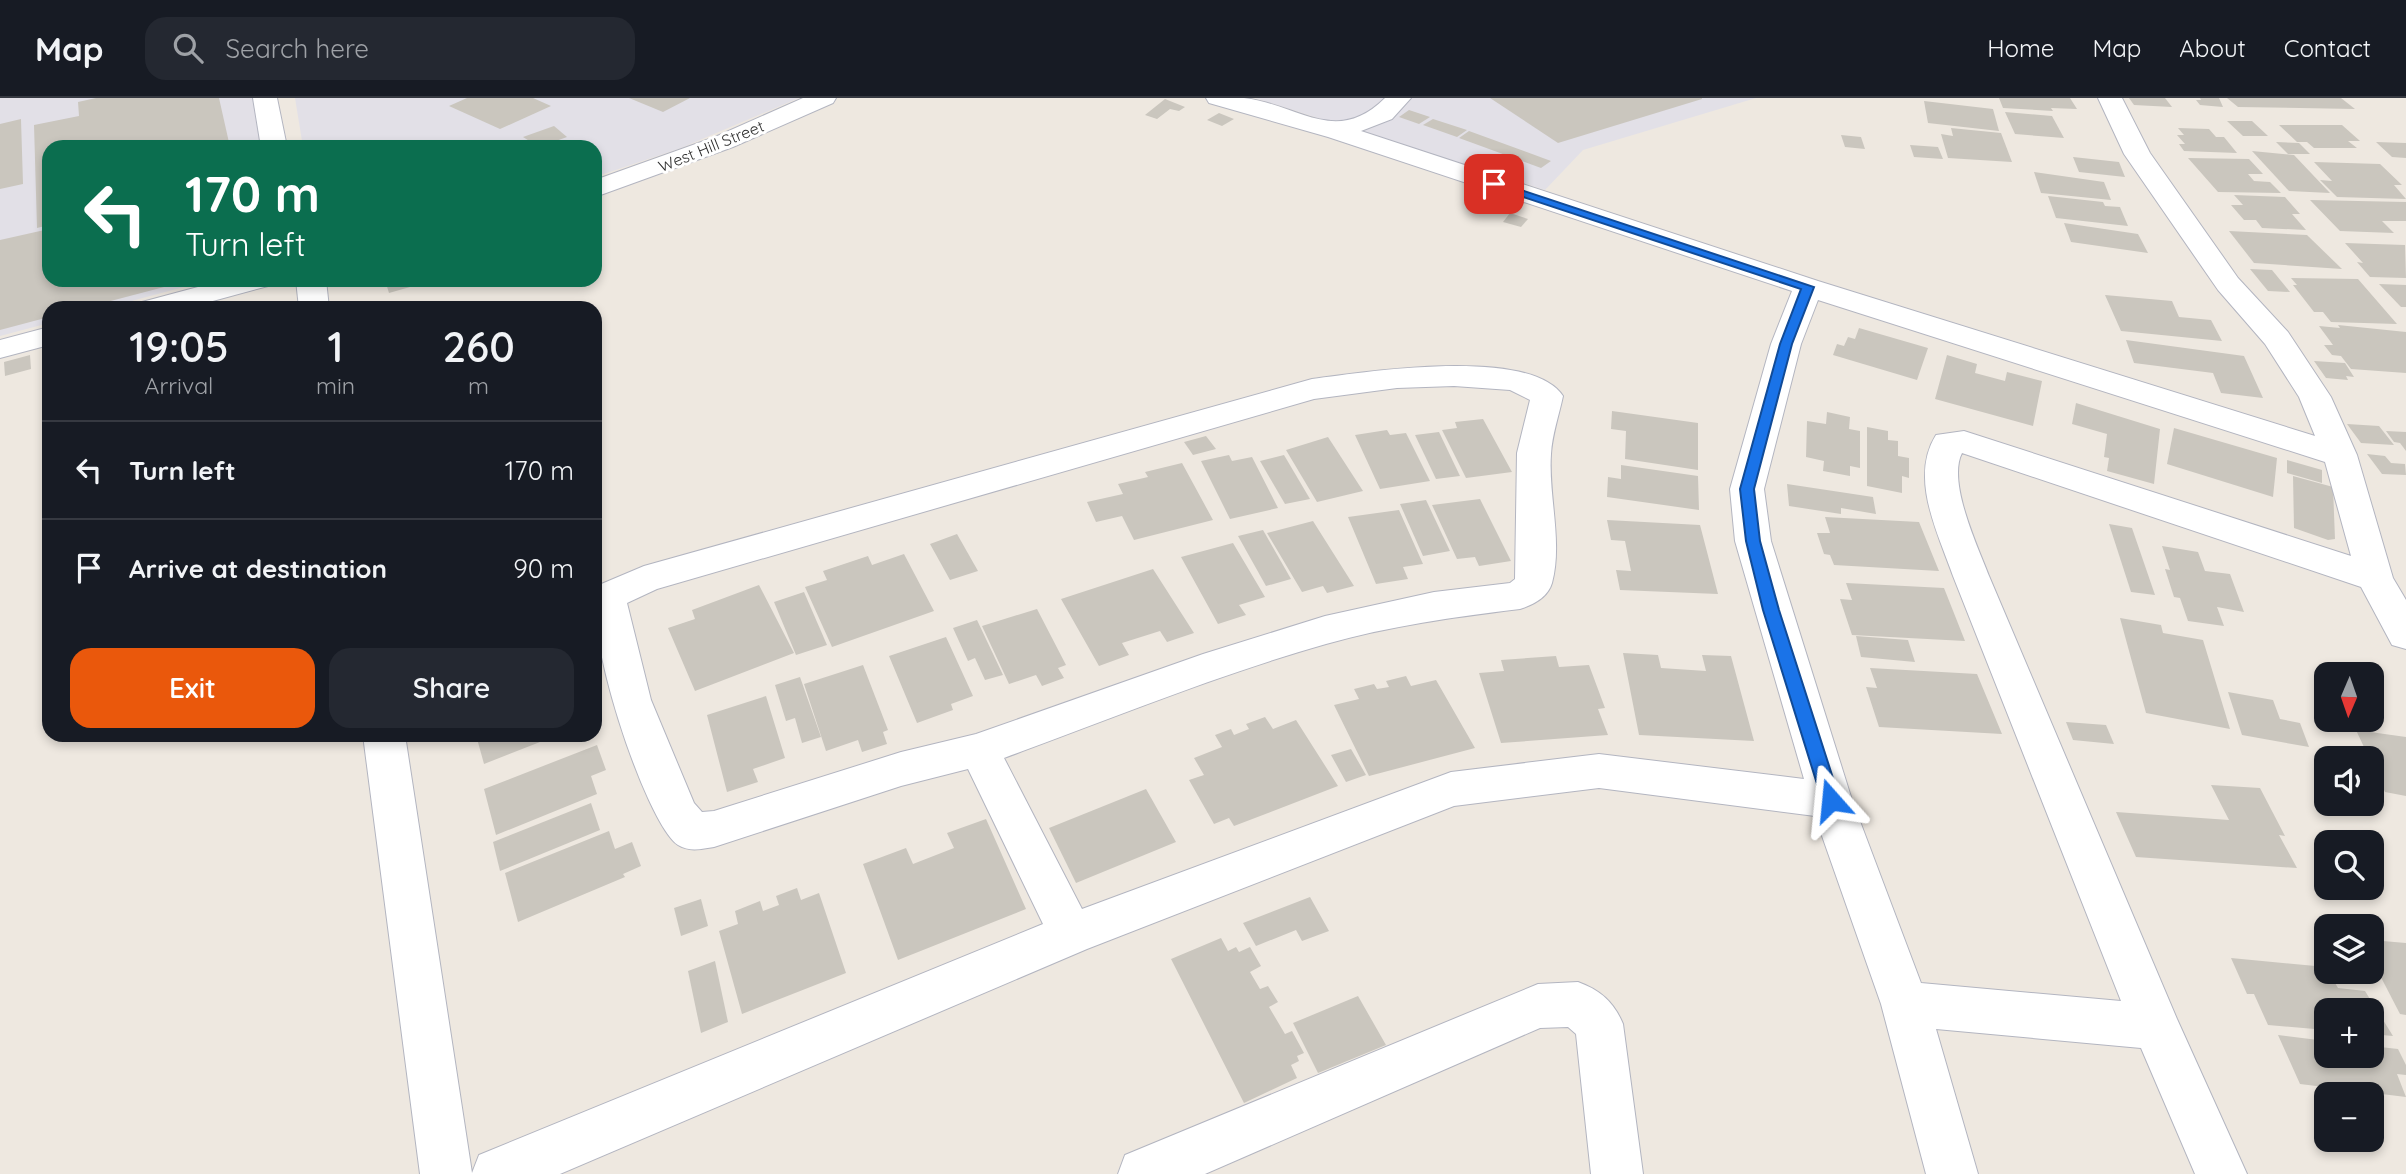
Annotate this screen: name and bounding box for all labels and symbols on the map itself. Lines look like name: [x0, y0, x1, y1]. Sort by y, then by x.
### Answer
street label: West Hill Street: [655, 116, 767, 176]
pin: [1464, 154, 1524, 214]
north arrow: [2314, 662, 2384, 732]
position arrow: [1794, 763, 1868, 837]

